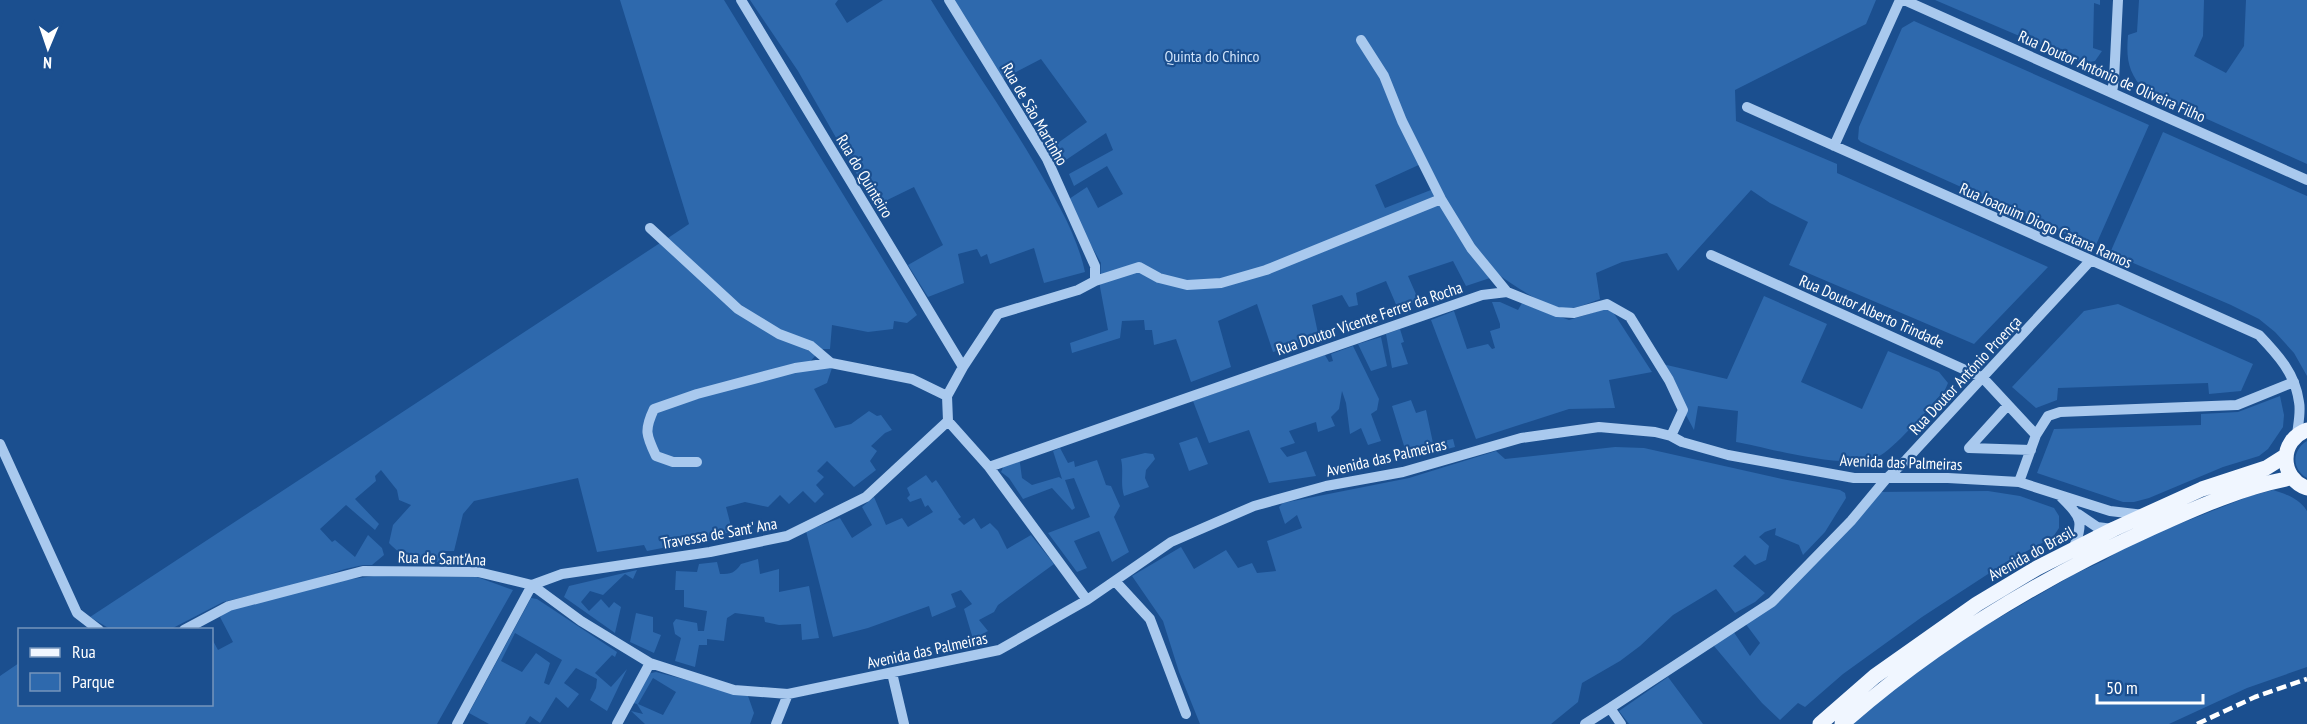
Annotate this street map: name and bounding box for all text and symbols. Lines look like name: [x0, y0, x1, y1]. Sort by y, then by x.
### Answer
north arrow: [18, 18, 78, 78]
street label: Rua Doutor António de Oliveira Filho: [2015, 26, 2209, 126]
park label: Quinta do Chinco: [1165, 46, 1260, 66]
text: N: [43, 53, 52, 73]
street label: Rua de São Martinho: [998, 59, 1072, 169]
street label: Rua do Quinteiro: [832, 131, 898, 221]
street label: Rua Joaquim Diogo Catana Ramos: [1957, 178, 2135, 272]
street label: Rua Doutor Alberto Trindade: [1796, 270, 1948, 352]
street label: Rua Doutor Vicente Ferrer da Rocha: [1273, 277, 1465, 359]
street label: Rua Doutor António Proença: [1905, 311, 2025, 439]
street label: Avenida das Palmeiras: [1324, 433, 1448, 481]
street label: Avenida das Palmeiras: [1839, 450, 1963, 474]
street label: Travessa de Sant' Ana: [659, 513, 779, 553]
street label: Avenida do Brasil: [1984, 521, 2078, 585]
street label: Rua de Sant'Ana: [398, 546, 486, 570]
street label: Avenida das Palmeiras: [865, 627, 989, 673]
legend: [18, 628, 213, 706]
text: Rua: [72, 640, 96, 663]
scale bar: [2097, 667, 2204, 705]
text: Parque: [72, 670, 115, 693]
text: 50 m: [2106, 676, 2138, 699]

